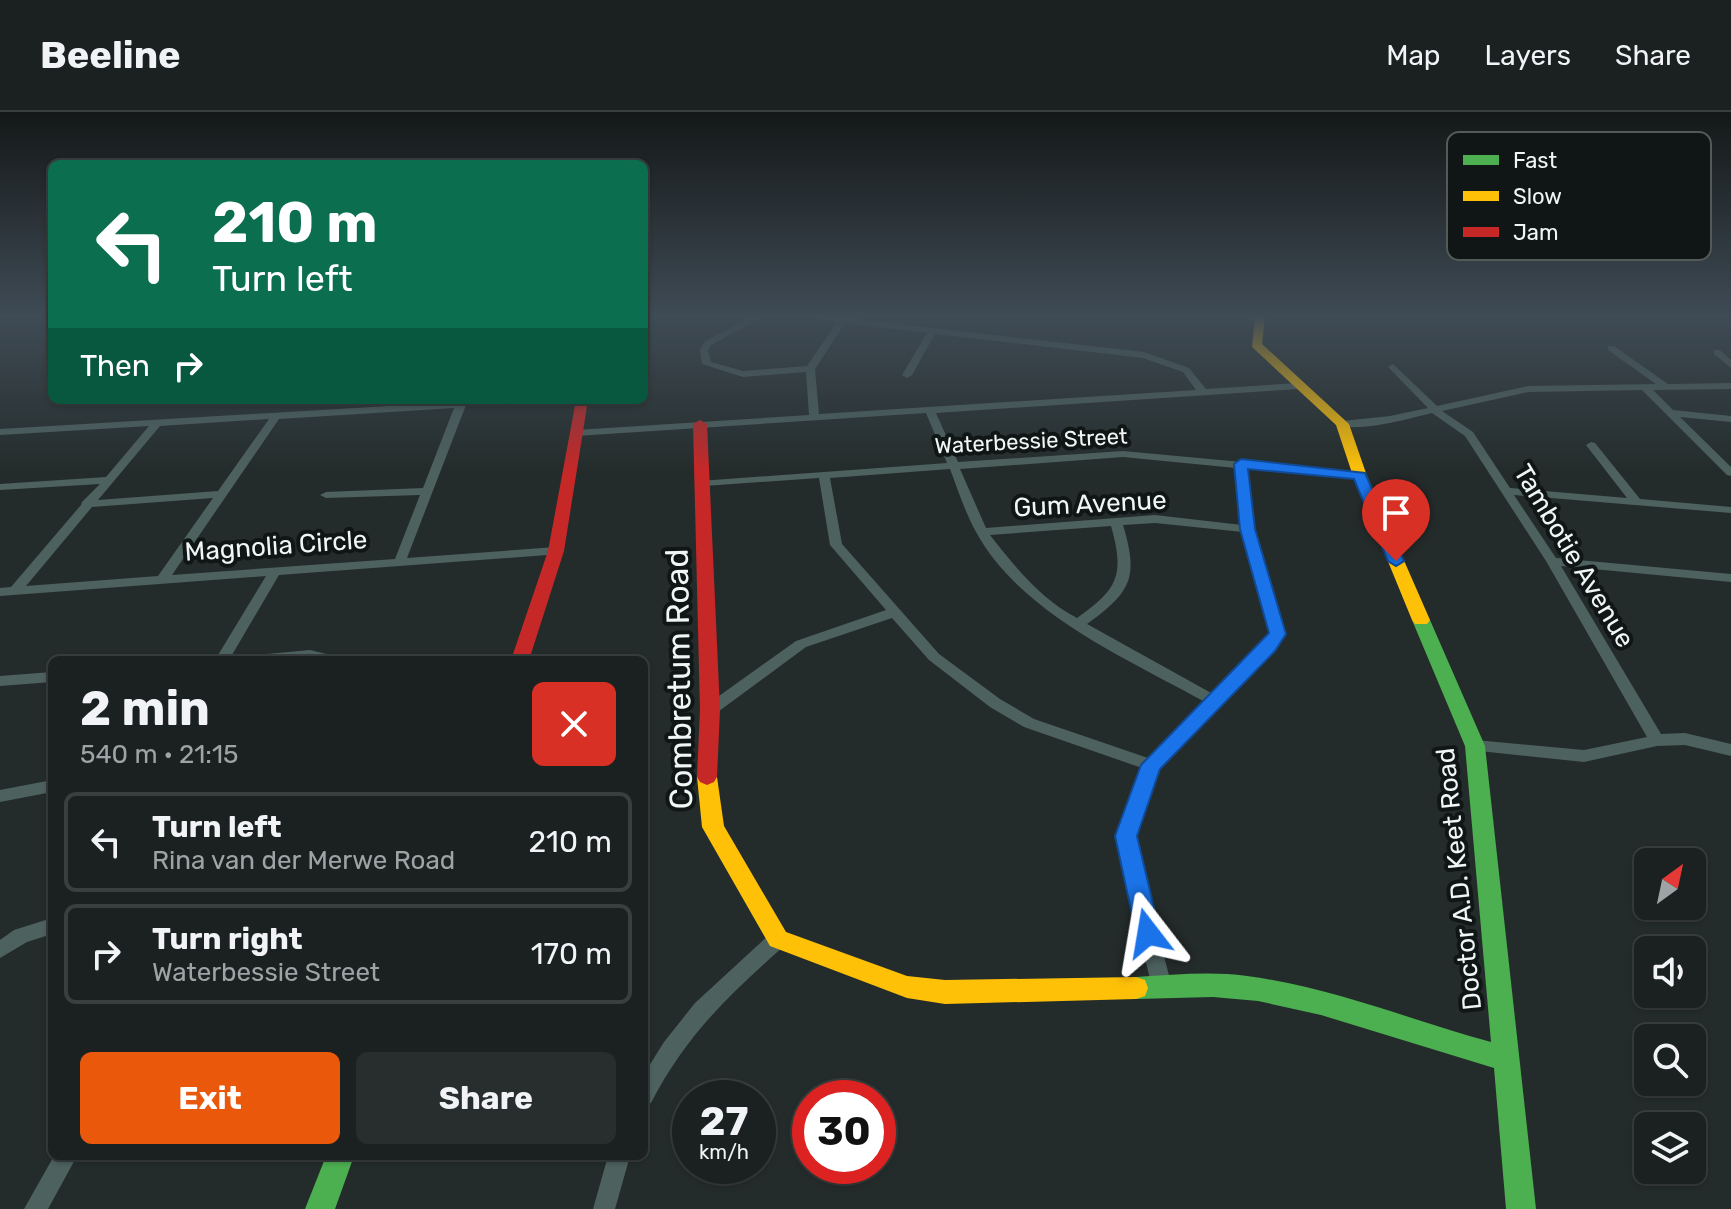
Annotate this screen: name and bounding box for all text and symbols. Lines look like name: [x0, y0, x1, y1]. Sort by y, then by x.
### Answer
text: Beeline: [40, 32, 181, 78]
text: Map: [1386, 39, 1441, 72]
text: Layers: [1485, 39, 1571, 72]
text: Share: [1615, 39, 1691, 72]
legend: [1447, 132, 1711, 260]
text: Fast: [1513, 147, 1558, 174]
text: Slow: [1513, 183, 1562, 210]
text: 210 m: [212, 190, 378, 256]
icon: left: [80, 192, 184, 296]
text: Jam: [1513, 219, 1559, 246]
text: Turn left: [212, 257, 353, 300]
icon: right: [166, 344, 210, 388]
text: Then: [80, 348, 150, 384]
street label: Waterbessie Street: [934, 422, 1128, 460]
street label: Tambotie Avenue: [1507, 459, 1641, 653]
pin: [1362, 479, 1430, 561]
street label: Gum Avenue: [1013, 485, 1167, 523]
icon: arrive: [1374, 491, 1418, 535]
street label: Magnolia Circle: [184, 524, 368, 568]
street label: Combretum Road: [658, 548, 700, 810]
text: 2 min: [80, 680, 210, 737]
button: close: [532, 682, 616, 766]
text: 540 m · 21:15: [80, 739, 239, 770]
street label: Doctor A.D. Keet Road: [1430, 746, 1488, 1012]
text: Turn left: [152, 809, 282, 845]
icon: left: [84, 820, 128, 864]
text: 210 m: [528, 824, 612, 860]
text: Rina van der Merwe Road: [152, 845, 455, 876]
north arrow: [1634, 848, 1706, 920]
map controls: [1634, 848, 1706, 1184]
position arrow: [1106, 891, 1190, 975]
text: Turn right: [152, 921, 303, 957]
icon: right: [84, 932, 128, 976]
text: 170 m: [531, 936, 612, 972]
button: sound: [1634, 936, 1706, 1008]
text: Waterbessie Street: [152, 957, 380, 988]
button: search: [1634, 1024, 1706, 1096]
button: Exit: [80, 1052, 340, 1144]
button: Share: [356, 1052, 616, 1144]
speed limit sign: 30: [792, 1080, 896, 1184]
text: 27: [700, 1098, 748, 1145]
button: layers: [1634, 1112, 1706, 1184]
text: km/h: [699, 1140, 749, 1164]

